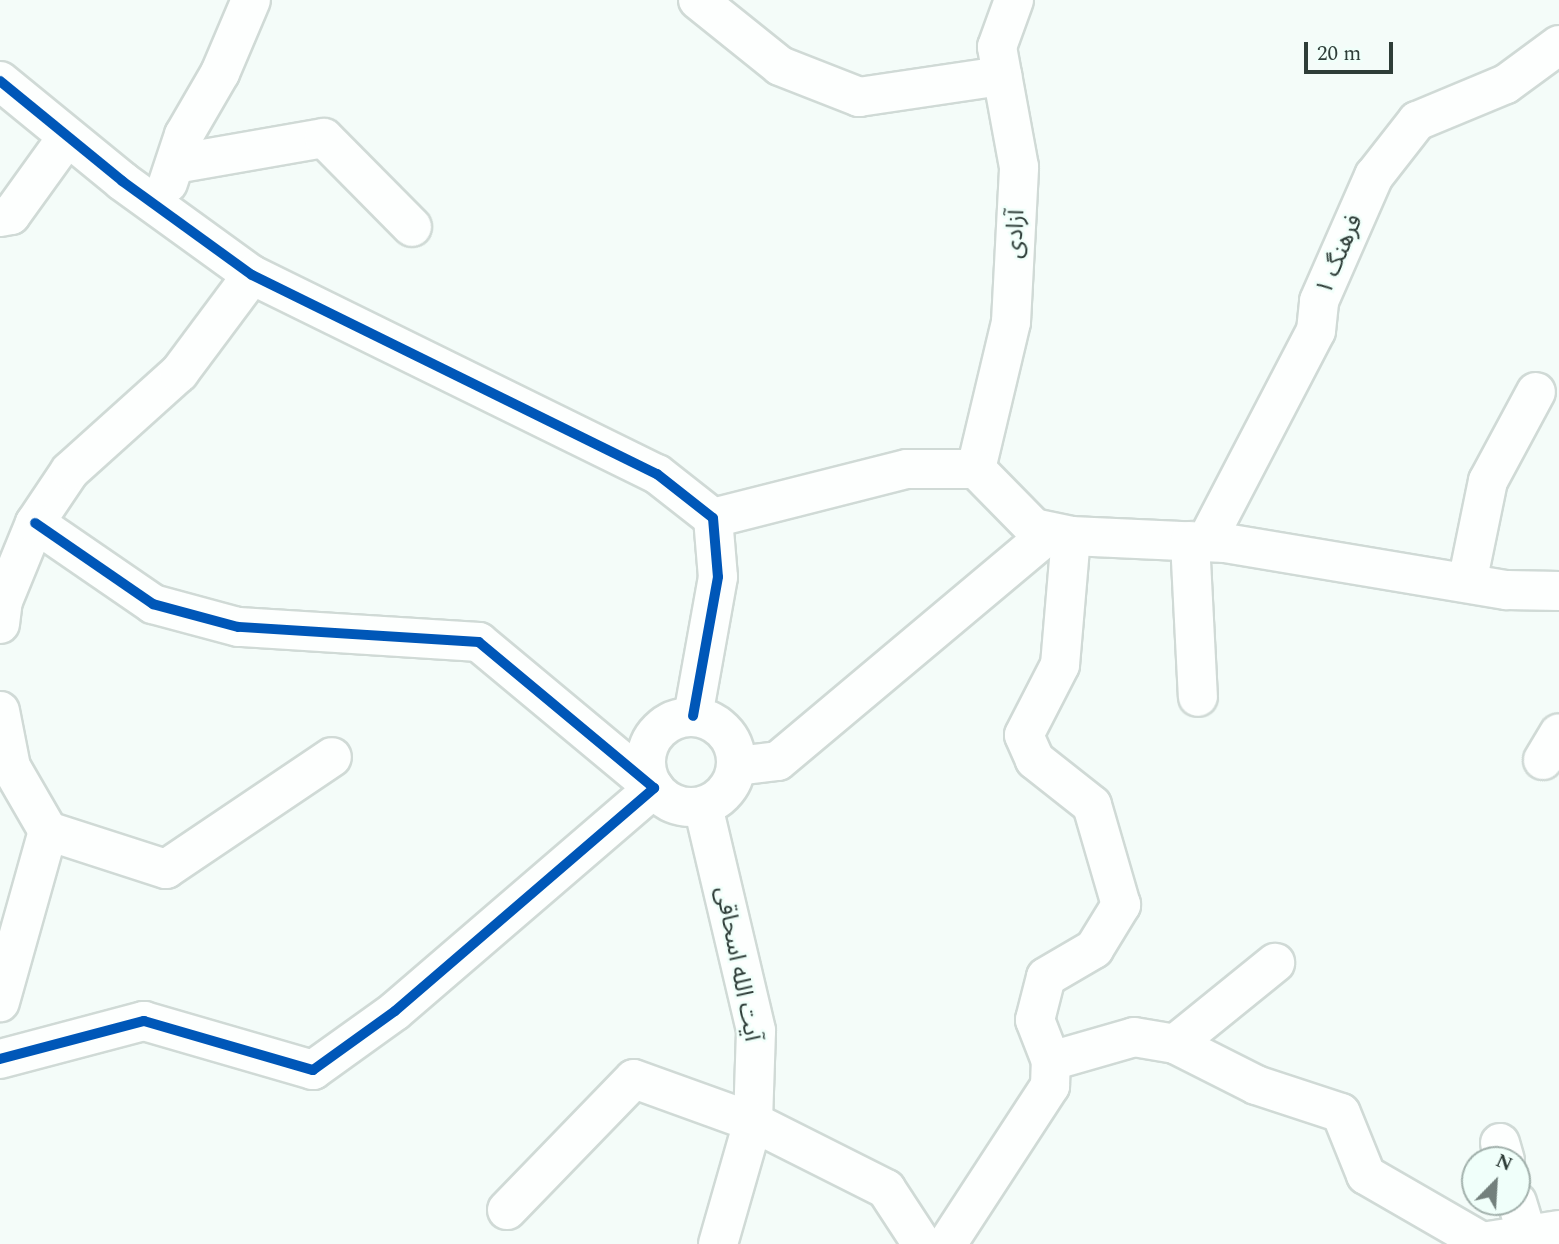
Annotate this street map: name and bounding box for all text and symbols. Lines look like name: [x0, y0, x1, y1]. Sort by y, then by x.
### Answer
scale bar: [1307, 28, 1396, 72]
text: 20 m: [1317, 38, 1361, 70]
street label: آزادی: [1000, 209, 1032, 259]
street label: فرهنگ ۱: [1310, 211, 1370, 299]
street label: آیت الله اسحاقی: [708, 884, 766, 1044]
north arrow: [1461, 1146, 1531, 1216]
text: N: [1491, 1147, 1517, 1180]

